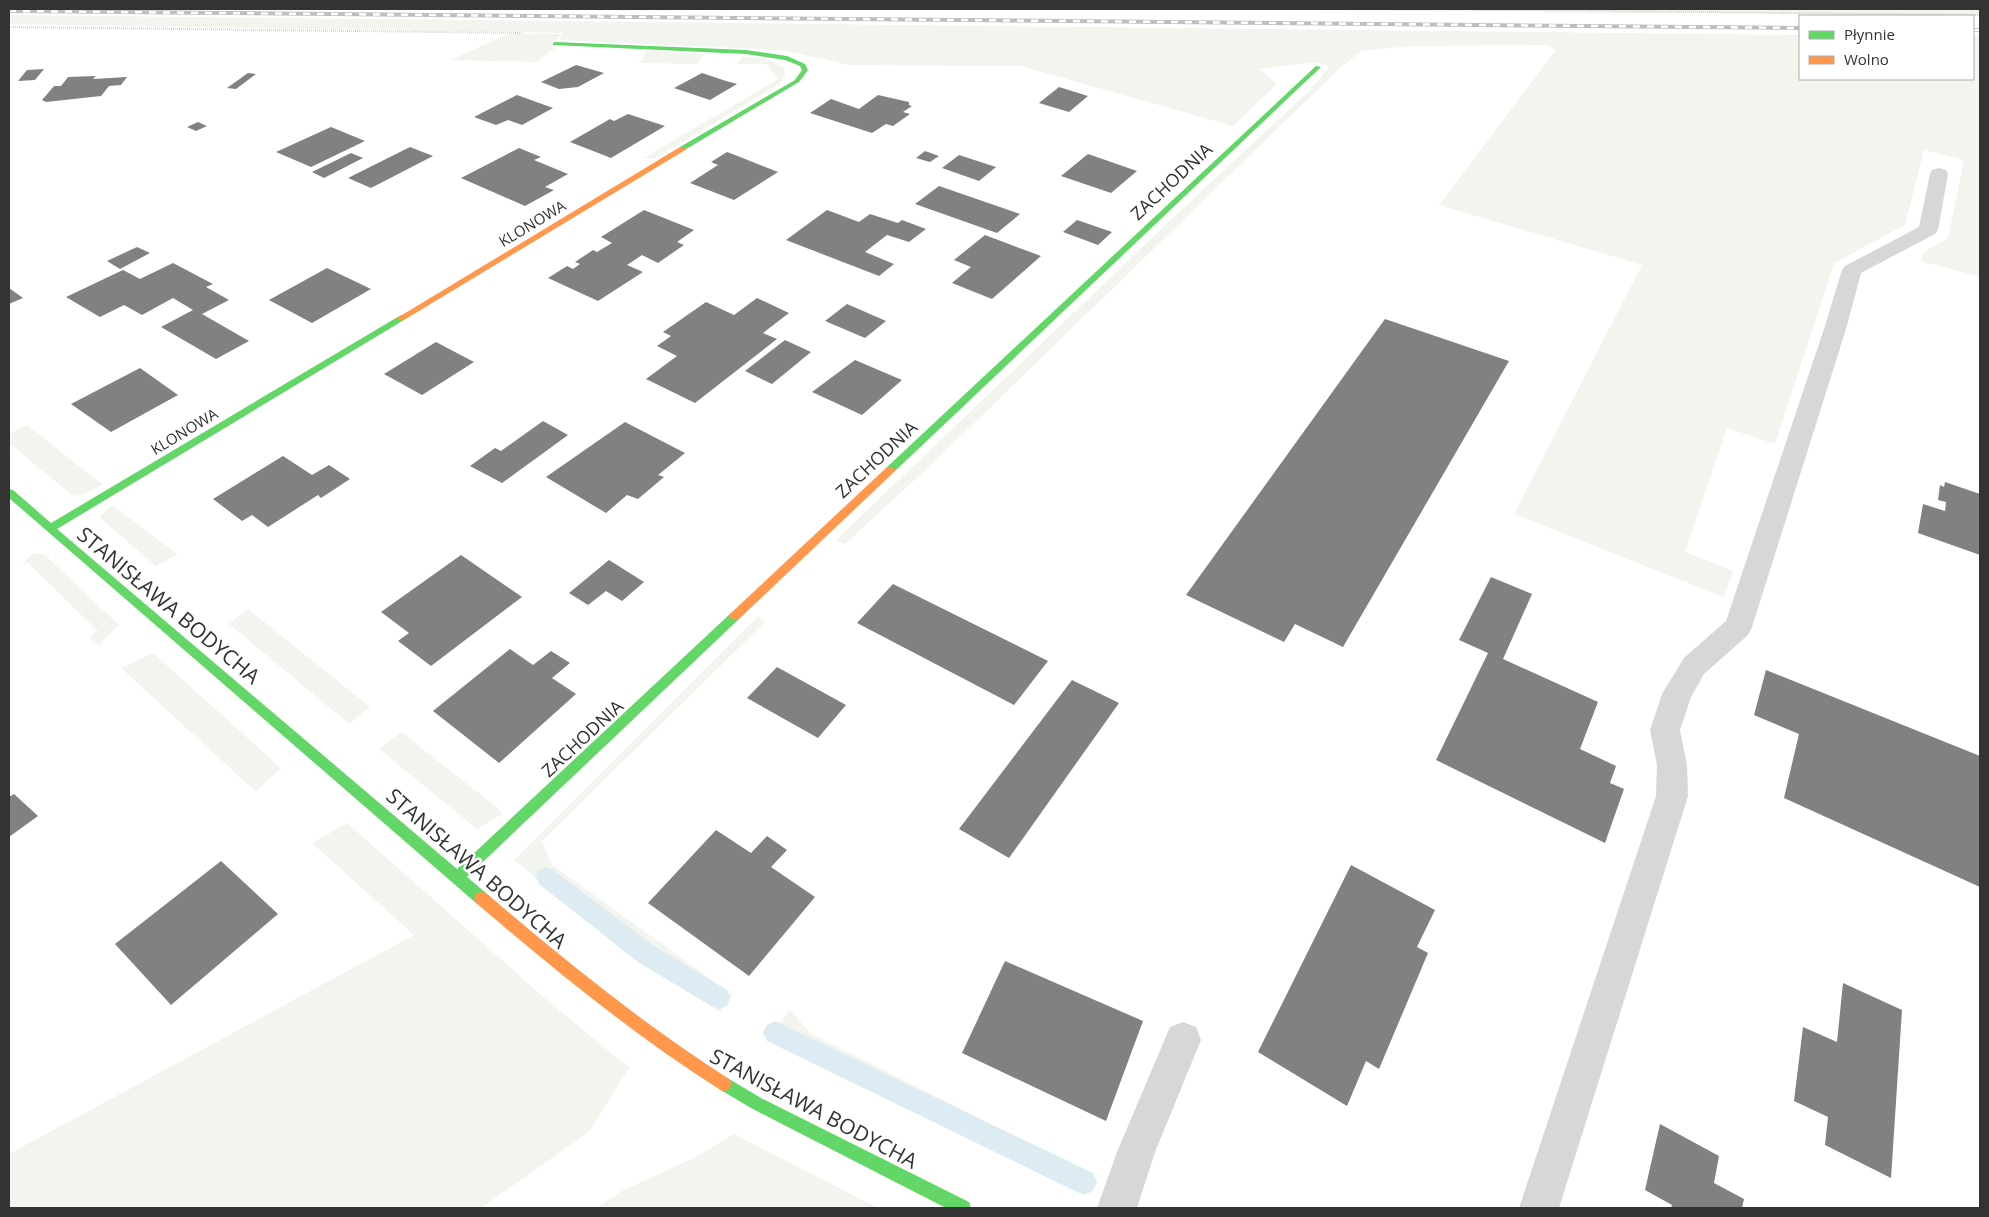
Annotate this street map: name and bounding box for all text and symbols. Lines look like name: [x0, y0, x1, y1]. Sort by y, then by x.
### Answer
legend: [1799, 15, 1974, 80]
text: Płynnie: [1844, 24, 1895, 44]
text: Wolno: [1844, 49, 1889, 69]
street label: ZACHODNIA: [1125, 137, 1217, 225]
street label: KLONOWA: [495, 195, 570, 251]
street label: KLONOWA: [147, 403, 222, 459]
street label: ZACHODNIA: [830, 415, 922, 503]
street label: STANISŁAWA BODYCHA: [72, 520, 267, 690]
street label: ZACHODNIA: [536, 694, 628, 782]
street label: STANISŁAWA BODYCHA: [381, 782, 574, 955]
street label: STANISŁAWA BODYCHA: [706, 1041, 923, 1175]

